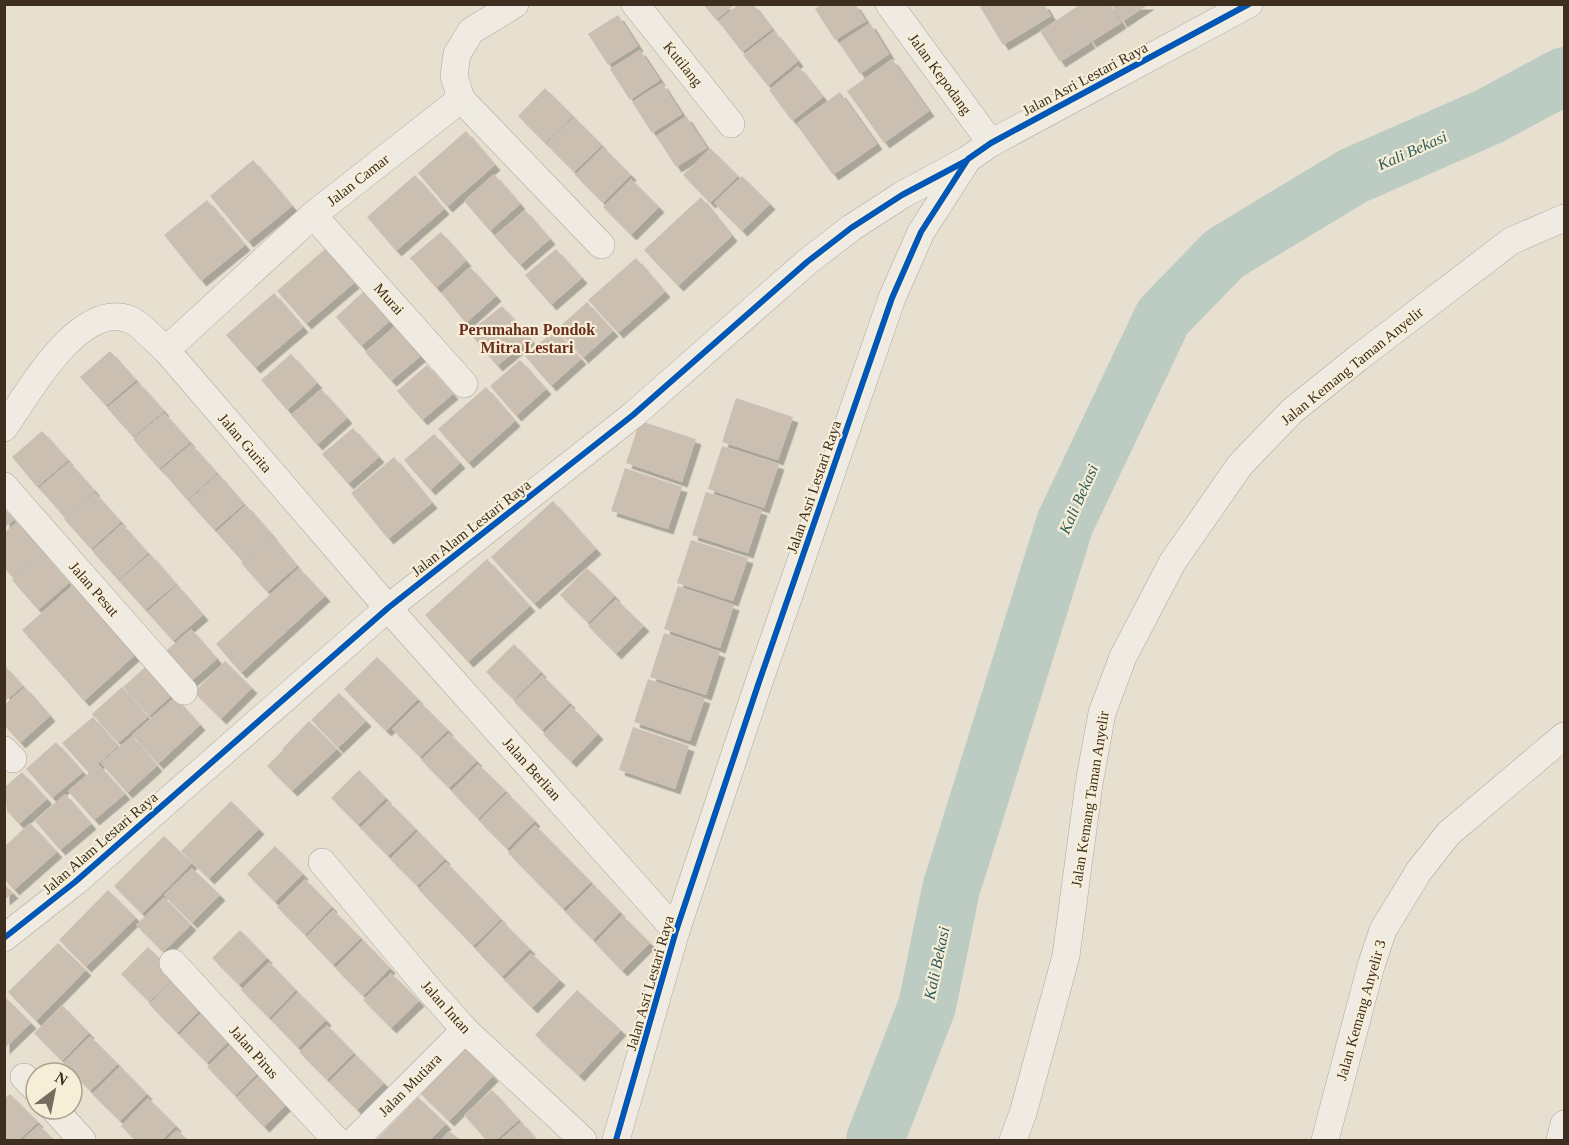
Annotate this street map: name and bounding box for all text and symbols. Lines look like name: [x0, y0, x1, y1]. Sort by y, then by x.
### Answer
street label: Jalan Kepodang: [905, 30, 975, 118]
street label: Kutilang: [660, 39, 706, 90]
street label: Jalan Asri Lestari Raya: [1020, 39, 1151, 119]
water label: Kali Bekasi: [1374, 128, 1450, 174]
street label: Jalan Camar: [324, 151, 392, 209]
street label: Murai: [371, 280, 407, 318]
street label: Jalan Kemang Taman Anyelir: [1278, 304, 1426, 428]
district label: Perumahan Pondok Mitra Lestari: [459, 321, 595, 356]
street label: Jalan Gurita: [215, 410, 275, 476]
street label: Jalan Asri Lestari Raya: [784, 418, 844, 556]
water label: Kali Bekasi: [1055, 462, 1101, 537]
street label: Jalan Alam Lestari Raya: [408, 476, 534, 580]
street label: Jalan Pesut: [66, 558, 123, 620]
street label: Jalan Kemang Taman Anyelir: [1068, 710, 1112, 888]
street label: Jalan Berlian: [500, 734, 565, 804]
street label: Jalan Alam Lestari Raya: [39, 789, 161, 897]
street label: Jalan Asri Lestari Raya: [623, 913, 677, 1052]
water label: Kali Bekasi: [920, 925, 953, 1002]
street label: Jalan Kemang Anyelir 3: [1333, 938, 1389, 1082]
street label: Jalan Intan: [418, 977, 474, 1037]
street label: Jalan Pirus: [226, 1022, 282, 1082]
street label: Jalan Mutiara: [375, 1050, 445, 1120]
north arrow: [24, 1061, 84, 1121]
text: N: [52, 1068, 71, 1089]

